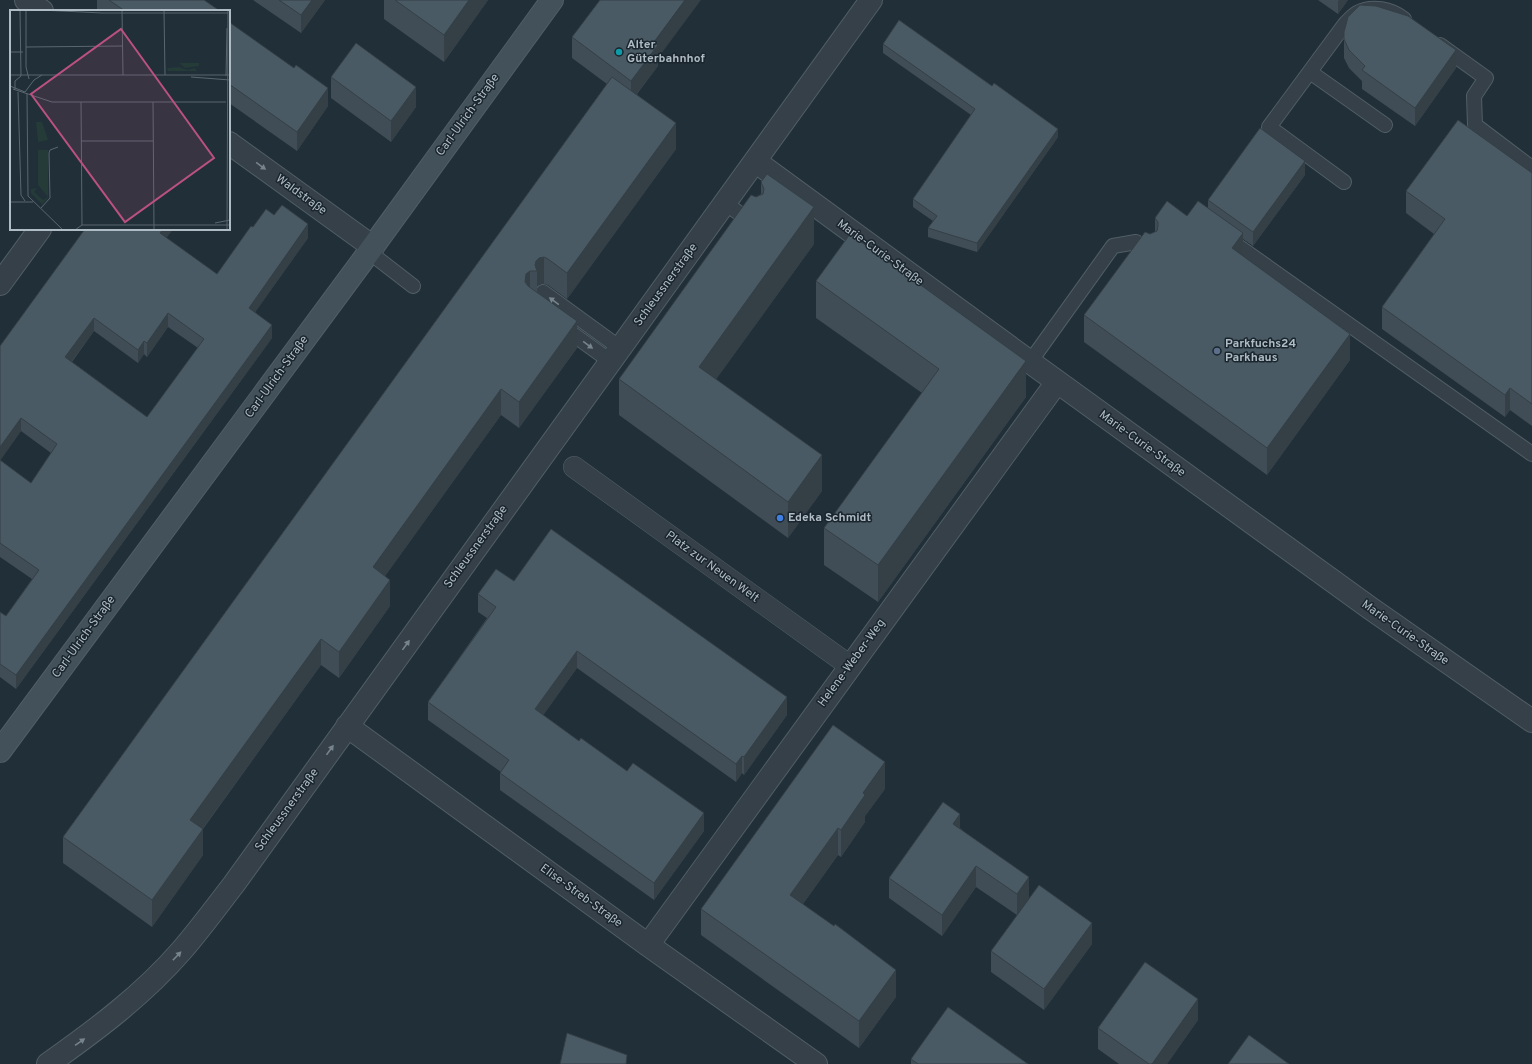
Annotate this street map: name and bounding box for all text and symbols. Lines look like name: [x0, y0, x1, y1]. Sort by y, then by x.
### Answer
inset map: [10, 10, 230, 230]
place label: Alter Güterbahnhof: [627, 37, 705, 67]
marker: Alter Güterbahnhof: [614, 47, 624, 57]
street label: Carl-Ulrich-Straße: [433, 71, 503, 159]
one-way arrow: [255, 161, 266, 170]
street label: Waldstraße: [272, 171, 330, 219]
street label: Marie-Curie-Straße: [834, 216, 926, 290]
street label: Schleussnerstraße: [630, 240, 702, 330]
one-way arrow: [549, 297, 560, 305]
street label: Carl-Ulrich-Straße: [242, 333, 312, 421]
place label: Parkfuchs24 Parkhaus: [1225, 336, 1296, 366]
one-way arrow: [582, 341, 593, 349]
marker: Parkfuchs24 Parkhaus: [1212, 346, 1222, 356]
street label: Marie-Curie-Straße: [1096, 407, 1188, 481]
street label: Schleussnerstraße: [440, 502, 512, 592]
place label: Edeka Schmidt: [788, 510, 872, 526]
marker: Edeka Schmidt: [775, 513, 785, 523]
street label: Platz zur Neuen Welt: [662, 528, 762, 606]
street label: Carl-Ulrich-Straße: [49, 593, 119, 681]
street label: Marie-Curie-Straße: [1358, 597, 1452, 669]
street label: Helene-Weber-Weg: [815, 616, 889, 710]
one-way arrow: [402, 640, 410, 650]
one-way arrow: [326, 745, 334, 756]
street label: Schleussnerstraße: [251, 765, 323, 855]
street label: Elise-Streb-Straße: [536, 861, 626, 931]
one-way arrow: [172, 951, 182, 961]
one-way arrow: [74, 1038, 85, 1046]

